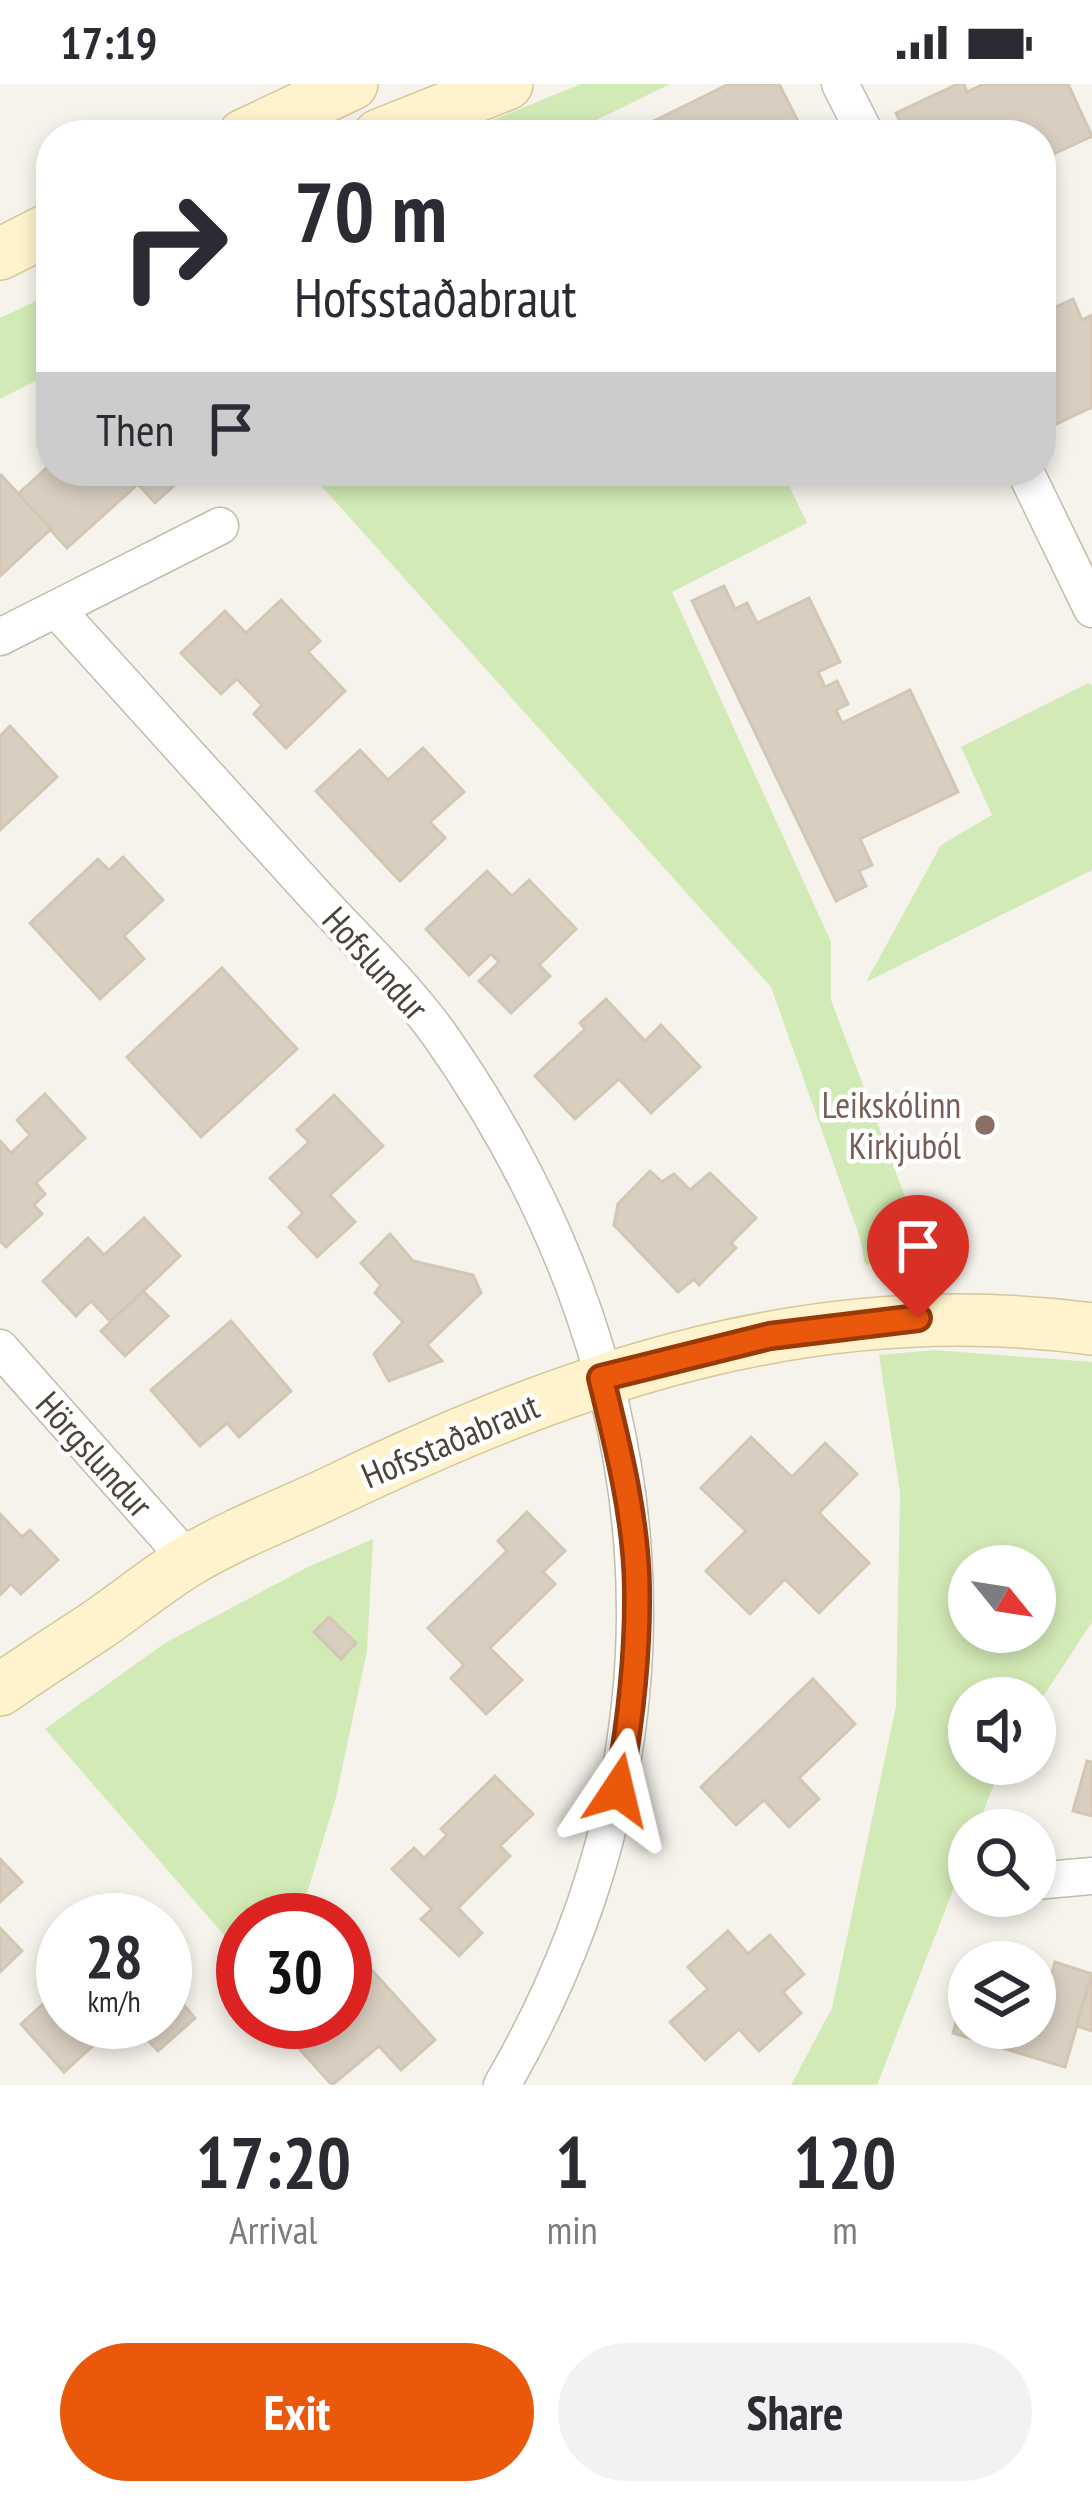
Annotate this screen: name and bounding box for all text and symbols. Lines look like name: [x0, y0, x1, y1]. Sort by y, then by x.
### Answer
text: 17:19: [60, 13, 157, 71]
text: 70 m: [294, 156, 447, 265]
icon: right: [96, 168, 252, 324]
text: Hofsstaðabraut: [294, 262, 577, 332]
icon: arrive: [198, 396, 264, 462]
text: Then: [96, 400, 174, 458]
street label: Hofslundur: [313, 896, 439, 1030]
place label: Leikskólinn Kirkjuból: [822, 1081, 962, 1169]
marker: Leikskólinn Kirkjuból: [972, 1112, 998, 1138]
pin: [867, 1195, 969, 1318]
icon: arrive: [885, 1213, 951, 1279]
street label: Hörgslundur: [26, 1381, 164, 1527]
street label: Hofsstaðabraut: [354, 1382, 546, 1498]
north arrow: [948, 1545, 1056, 1653]
map controls: [948, 1545, 1056, 2049]
button: sound: [948, 1677, 1056, 1785]
position arrow: [555, 1727, 681, 1853]
button: search: [948, 1809, 1056, 1917]
speed limit sign: 30: [216, 1893, 372, 2049]
text: 28: [85, 1917, 143, 1995]
button: layers: [948, 1941, 1056, 2049]
text: km/h: [87, 1981, 141, 2020]
text: 17:20: [196, 2115, 351, 2208]
text: 1: [555, 2115, 589, 2208]
text: 120: [793, 2115, 896, 2208]
text: Arrival: [229, 2204, 317, 2255]
text: min: [547, 2204, 598, 2255]
text: m: [832, 2204, 858, 2255]
button: Exit: [60, 2343, 534, 2481]
button: Share: [558, 2343, 1032, 2481]

